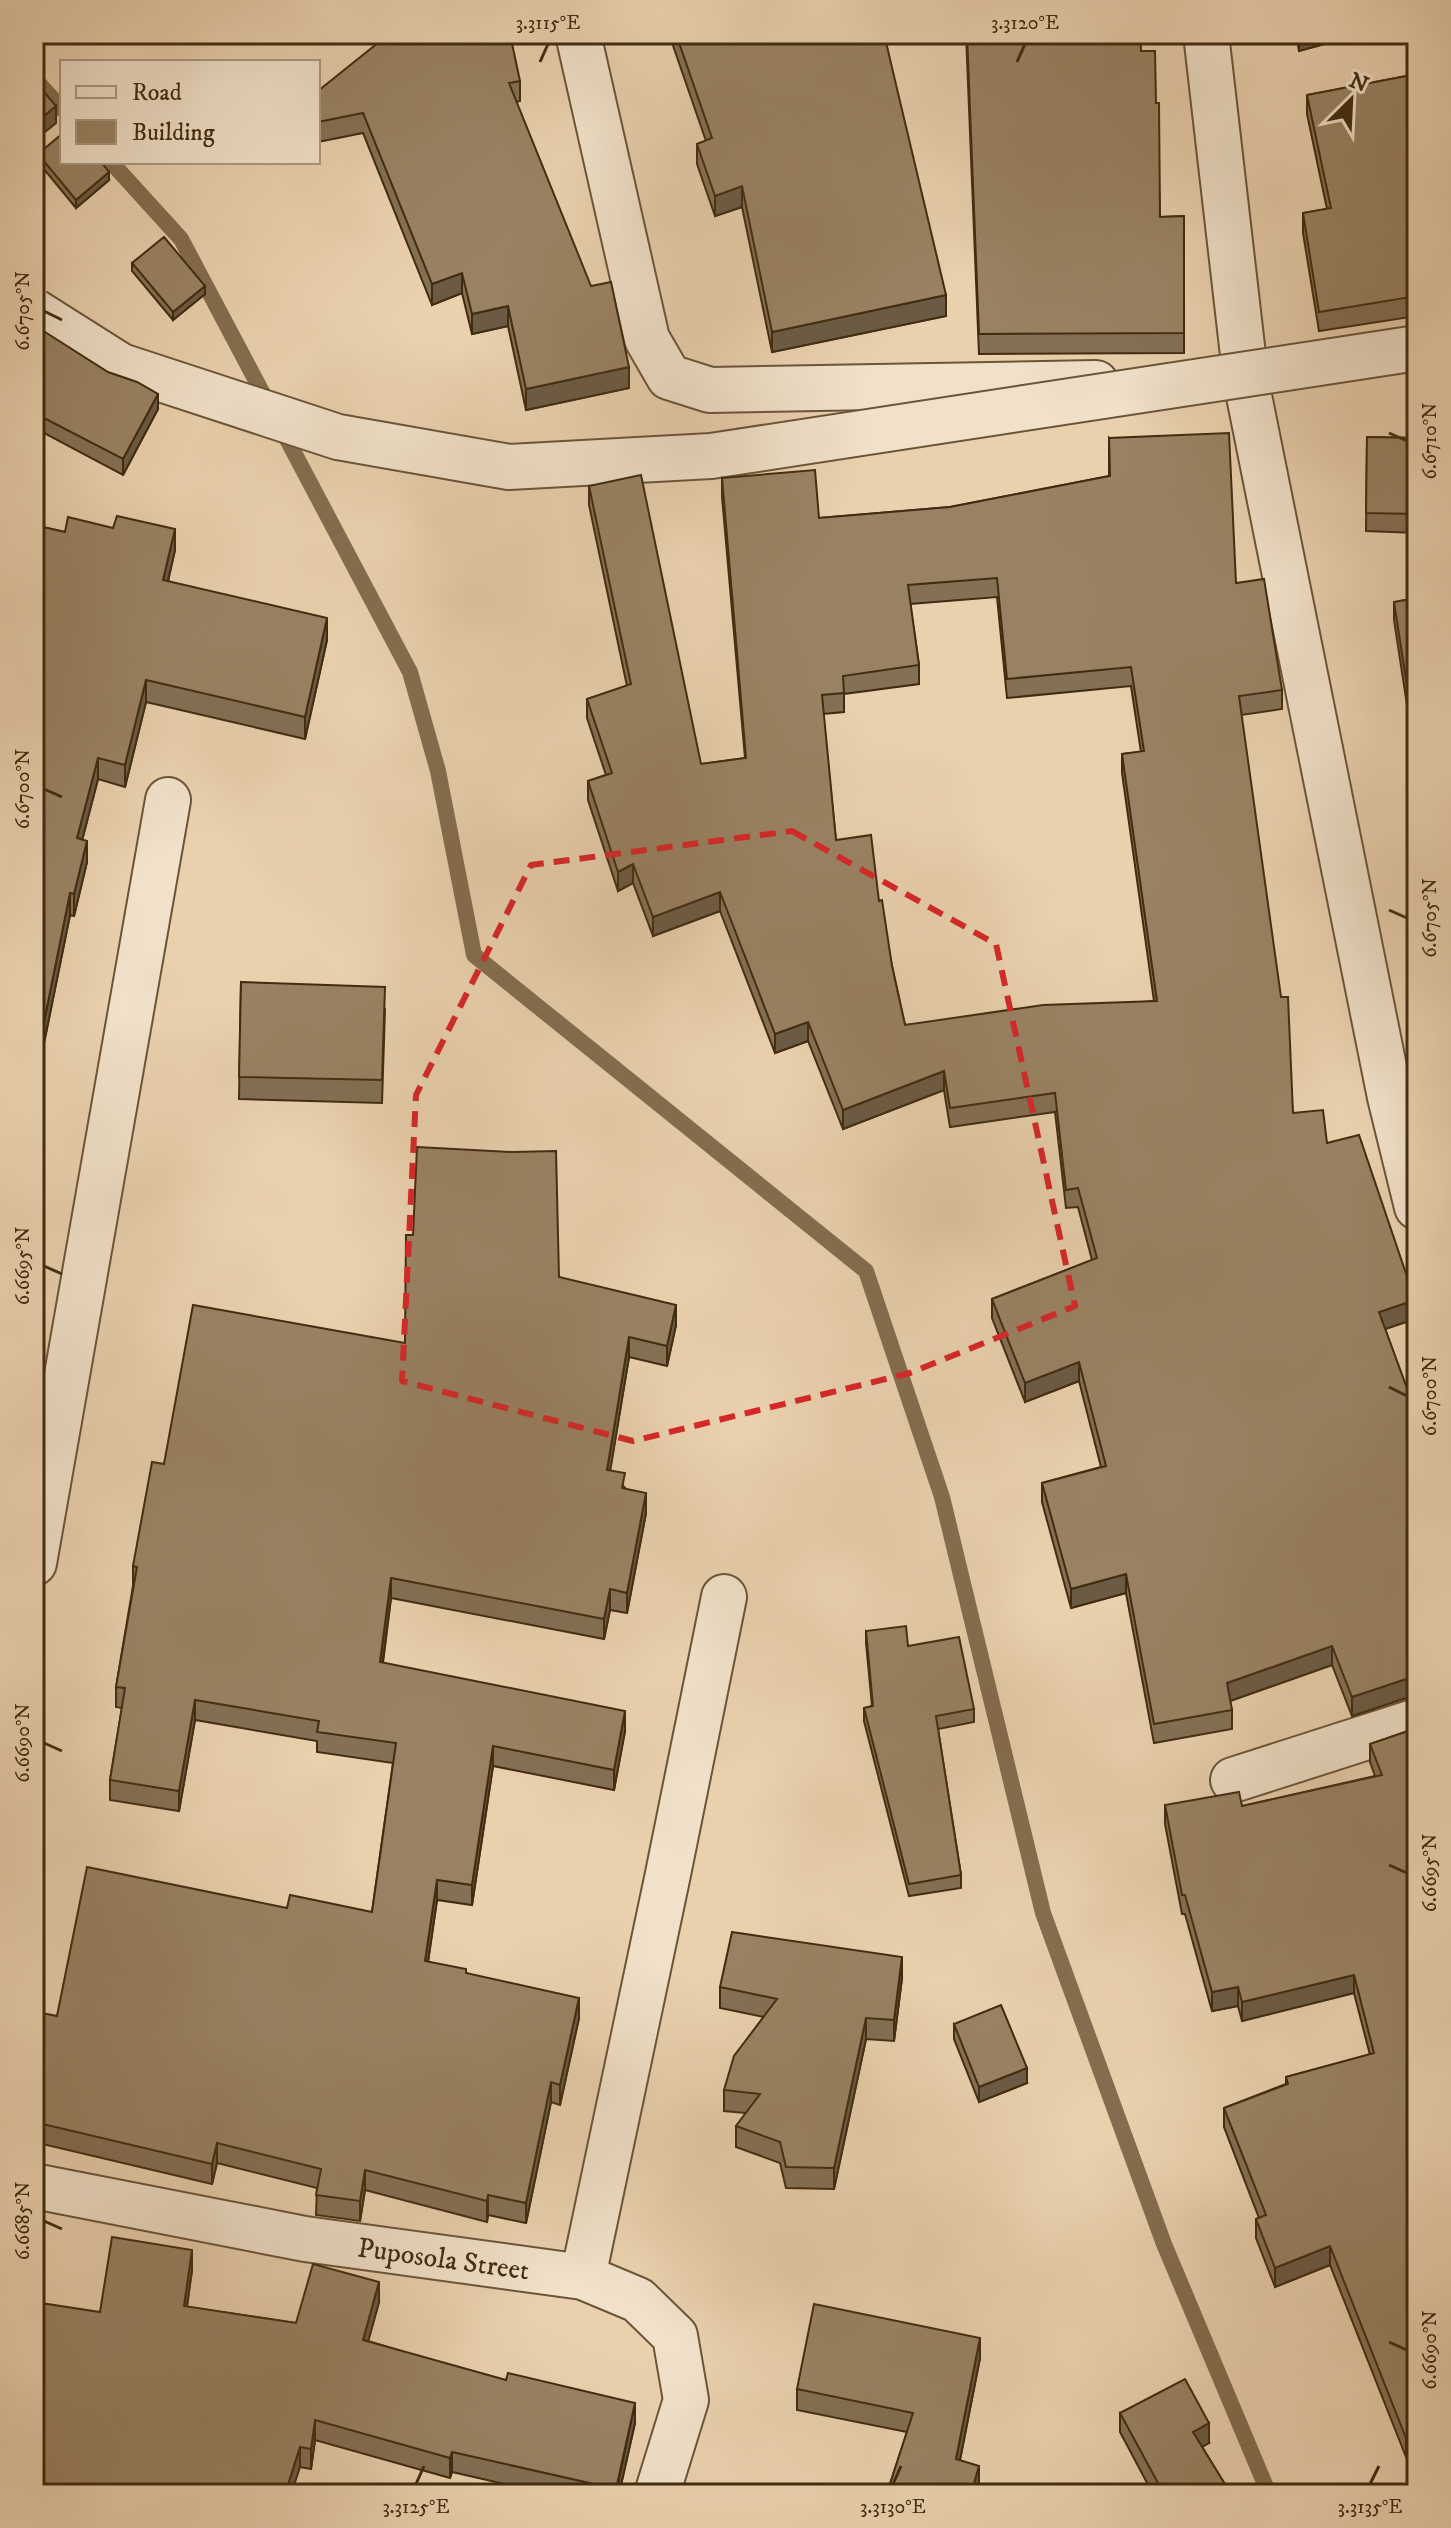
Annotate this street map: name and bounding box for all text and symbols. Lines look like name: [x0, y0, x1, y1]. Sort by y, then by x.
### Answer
text: 3.3115°E: [516, 11, 580, 36]
text: 3.3120°E: [991, 11, 1059, 36]
legend: [60, 60, 320, 164]
north arrow: [1311, 60, 1391, 140]
text: N: [1345, 67, 1372, 99]
text: Road: [132, 78, 182, 108]
text: Building: [132, 118, 215, 148]
text: 6.6705°N: [11, 271, 36, 351]
text: 6.6710°N: [1418, 403, 1443, 479]
text: 6.6700°N: [11, 749, 36, 829]
text: 6.6705°N: [1418, 878, 1443, 958]
text: 6.6695°N: [11, 1227, 36, 1305]
text: 6.6700°N: [1418, 1356, 1443, 1436]
text: 6.6690°N: [11, 1703, 36, 1783]
text: 6.6695°N: [1418, 1834, 1443, 1912]
text: 6.6685°N: [11, 2182, 36, 2260]
street label: Puposola Street: [355, 2230, 531, 2288]
text: 6.6690°N: [1418, 2310, 1443, 2390]
text: 3.3125°E: [382, 2495, 450, 2520]
text: 3.3130°E: [860, 2495, 926, 2520]
text: 3.3135°E: [1338, 2495, 1402, 2520]

